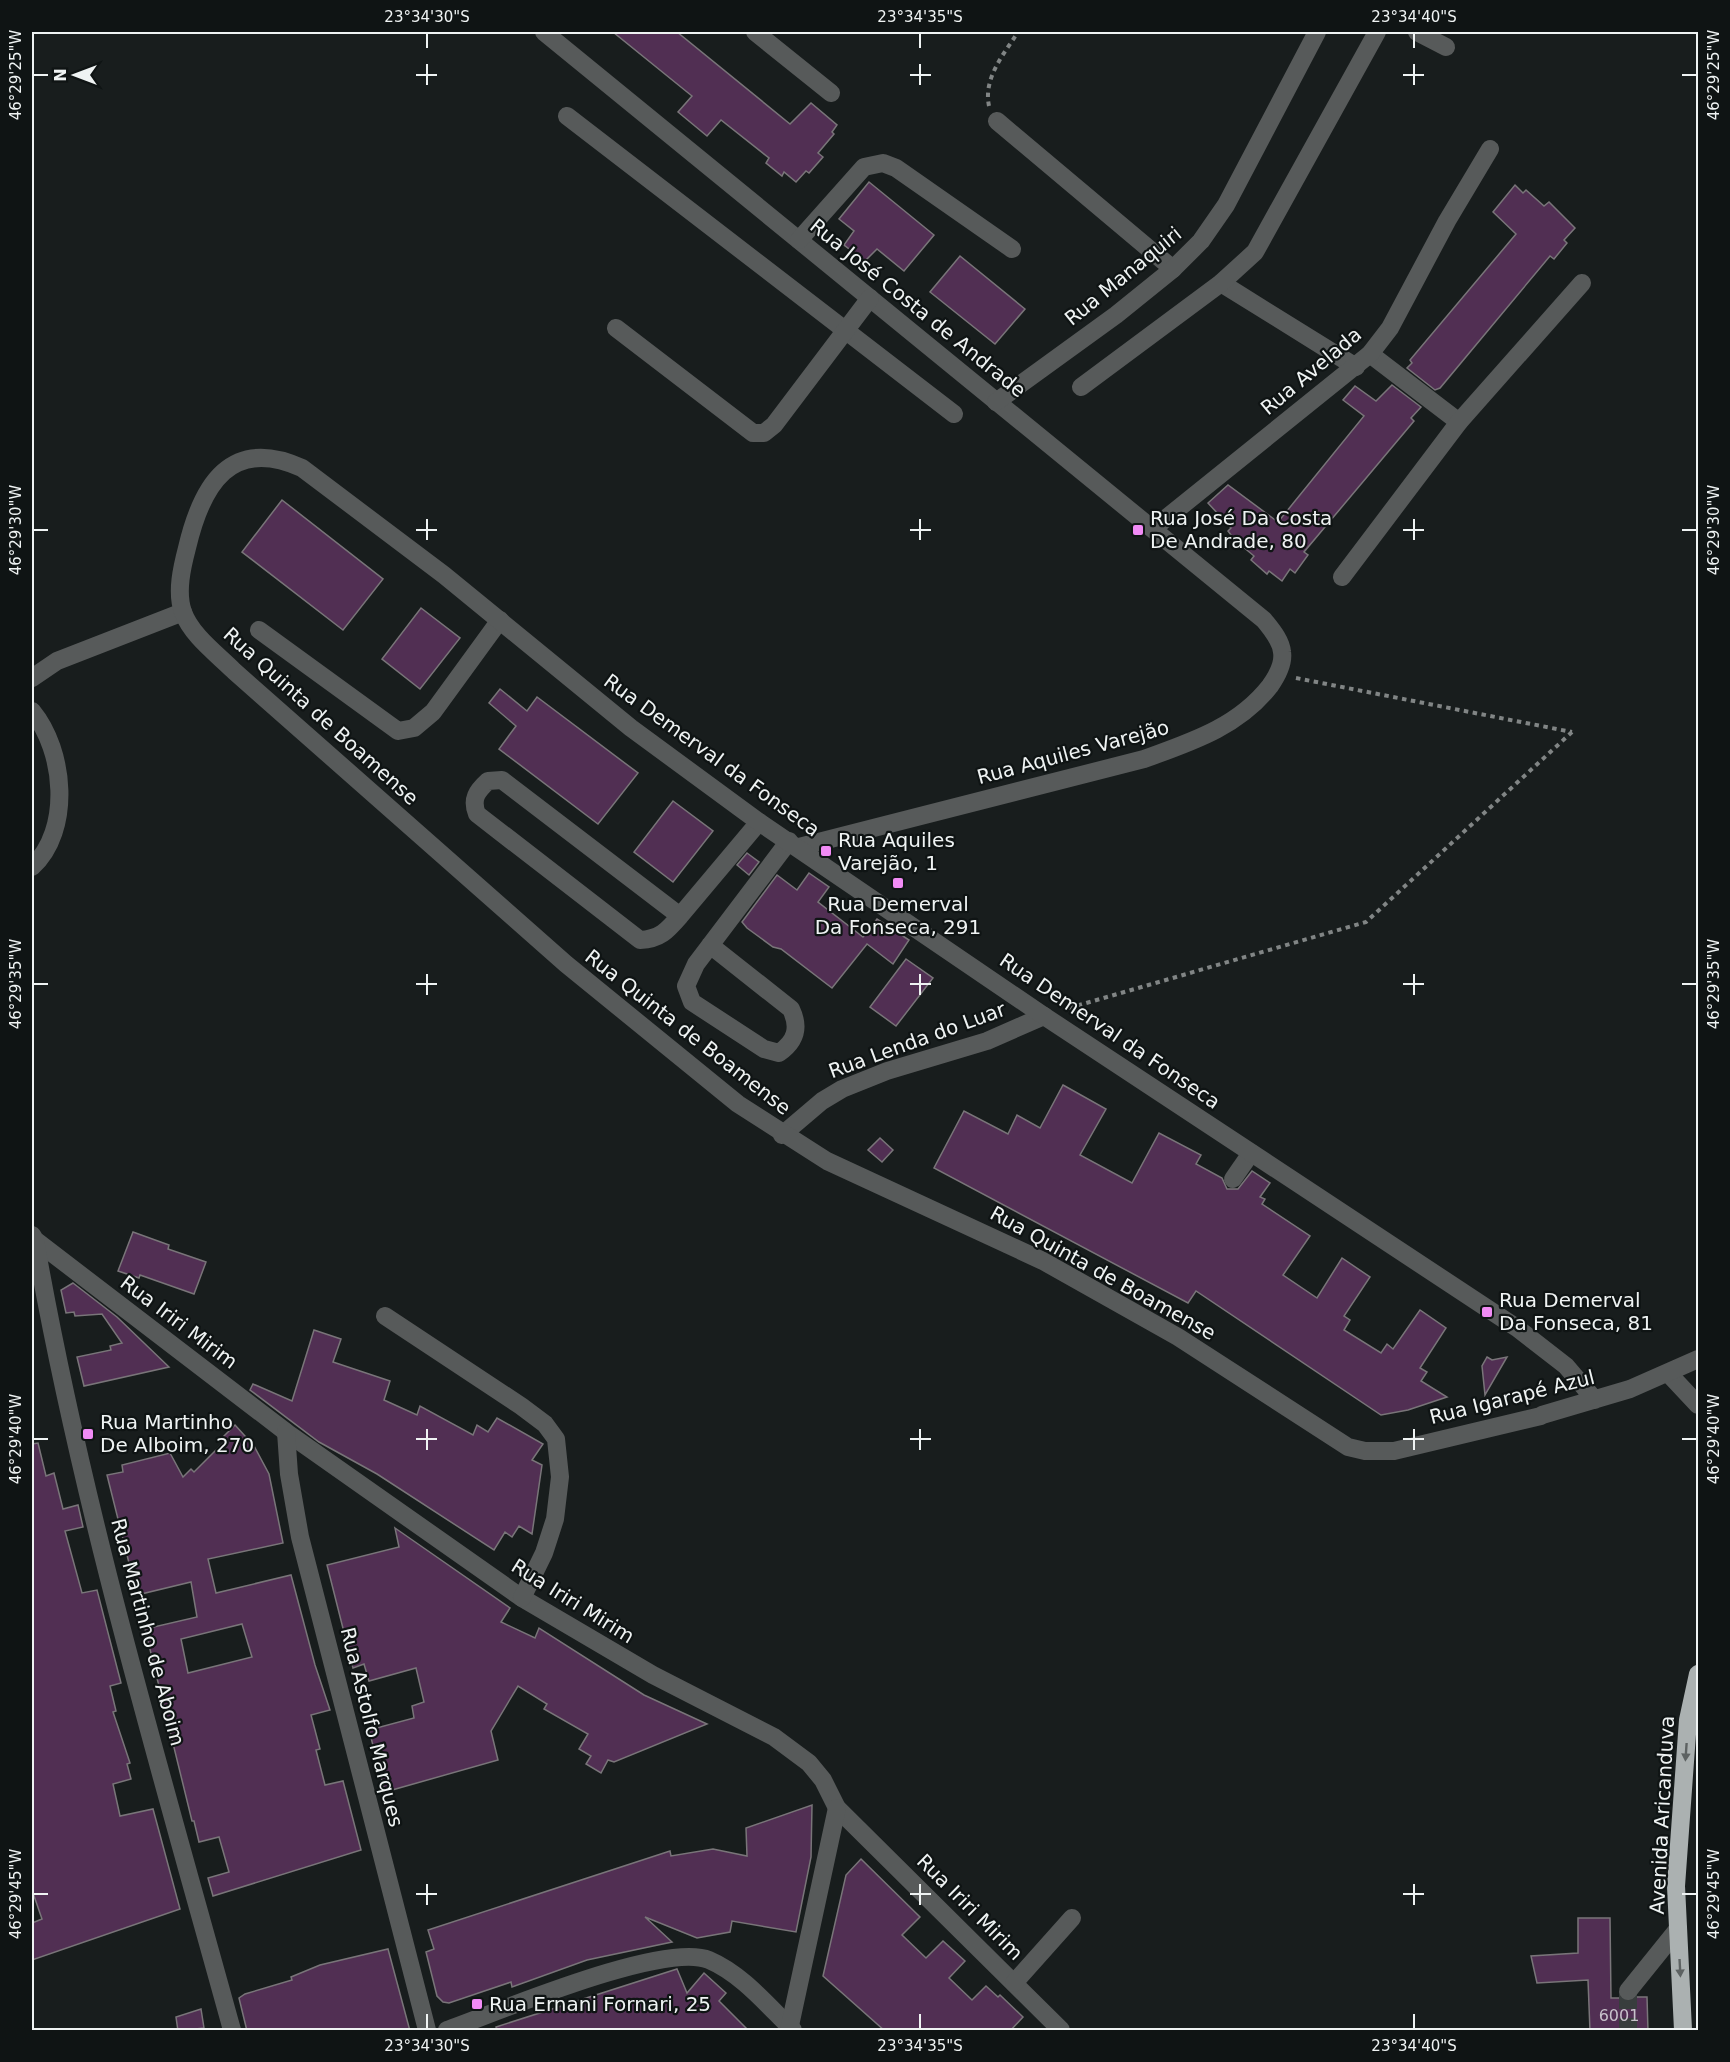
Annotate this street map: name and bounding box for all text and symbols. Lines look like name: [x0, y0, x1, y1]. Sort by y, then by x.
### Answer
text: 23°34'30"S: [384, 8, 470, 26]
text: 23°34'35"S: [877, 8, 963, 26]
text: 23°34'40"S: [1371, 8, 1457, 26]
text: 46°29'25"W: [7, 30, 25, 120]
text: 46°29'25"W: [1705, 30, 1723, 120]
north arrow: [45, 45, 105, 105]
text: N: [51, 68, 70, 82]
street label: Rua José Costa de Andrade: [805, 214, 1031, 402]
street label: Rua Manaquiri: [1060, 222, 1186, 330]
street label: Rua Avelada: [1256, 322, 1366, 420]
text: 46°29'30"W: [7, 485, 25, 575]
text: 46°29'30"W: [1705, 485, 1723, 575]
place label: Rua José Da Costa De Andrade, 80: [1150, 506, 1332, 553]
marker: Rua José Da Costa De Andrade, 80: [1131, 523, 1145, 537]
street label: Rua Quinta de Boamense: [219, 622, 423, 810]
street label: Rua Demerval da Fonseca: [599, 669, 825, 841]
street label: Rua Aquiles Varejão: [974, 715, 1172, 789]
place label: Rua Aquiles Varejão, 1: [838, 828, 955, 875]
marker: Rua Aquiles Varejão, 1: [819, 844, 833, 858]
marker: Rua Demerval Da Fonseca, 291: [891, 876, 905, 890]
place label: Rua Demerval Da Fonseca, 291: [815, 892, 981, 939]
text: 46°29'35"W: [7, 939, 25, 1029]
text: 46°29'35"W: [1705, 939, 1723, 1029]
street label: Rua Quinta de Boamense: [580, 944, 796, 1120]
street label: Rua Demerval da Fonseca: [995, 948, 1225, 1114]
street label: Rua Lenda do Luar: [825, 997, 1010, 1083]
street label: Rua Quinta de Boamense: [986, 1201, 1220, 1345]
street label: Rua Iriri Mirim: [116, 1270, 242, 1374]
place label: Rua Demerval Da Fonseca, 81: [1499, 1288, 1653, 1335]
marker: Rua Demerval Da Fonseca, 81: [1480, 1305, 1494, 1319]
street label: Rua Igarapé Azul: [1427, 1365, 1597, 1429]
text: 46°29'40"W: [7, 1394, 25, 1484]
text: 46°29'40"W: [1705, 1394, 1723, 1484]
place label: Rua Martinho De Alboim, 270: [100, 1410, 254, 1457]
marker: Rua Martinho De Alboim, 270: [81, 1427, 95, 1441]
street label: Rua Martinho de Aboim: [106, 1516, 190, 1748]
street label: Rua Iriri Mirim: [507, 1554, 639, 1648]
street label: Rua Astolfo Marques: [336, 1625, 408, 1829]
street label: Avenida Aricanduva: [1645, 1715, 1679, 1915]
one-way arrow: [1681, 1743, 1691, 1762]
text: 46°29'45"W: [7, 1849, 25, 1939]
street label: Rua Iriri Mirim: [912, 1849, 1028, 1965]
text: 46°29'45"W: [1705, 1849, 1723, 1939]
one-way arrow: [1675, 1958, 1684, 1977]
place label: Rua Ernani Fornari, 25: [489, 1992, 711, 2016]
marker: Rua Ernani Fornari, 25: [470, 1997, 484, 2011]
house number: 6001: [1599, 2006, 1639, 2025]
text: 23°34'30"S: [384, 2037, 470, 2055]
text: 23°34'35"S: [877, 2037, 963, 2055]
text: 23°34'40"S: [1371, 2037, 1457, 2055]

